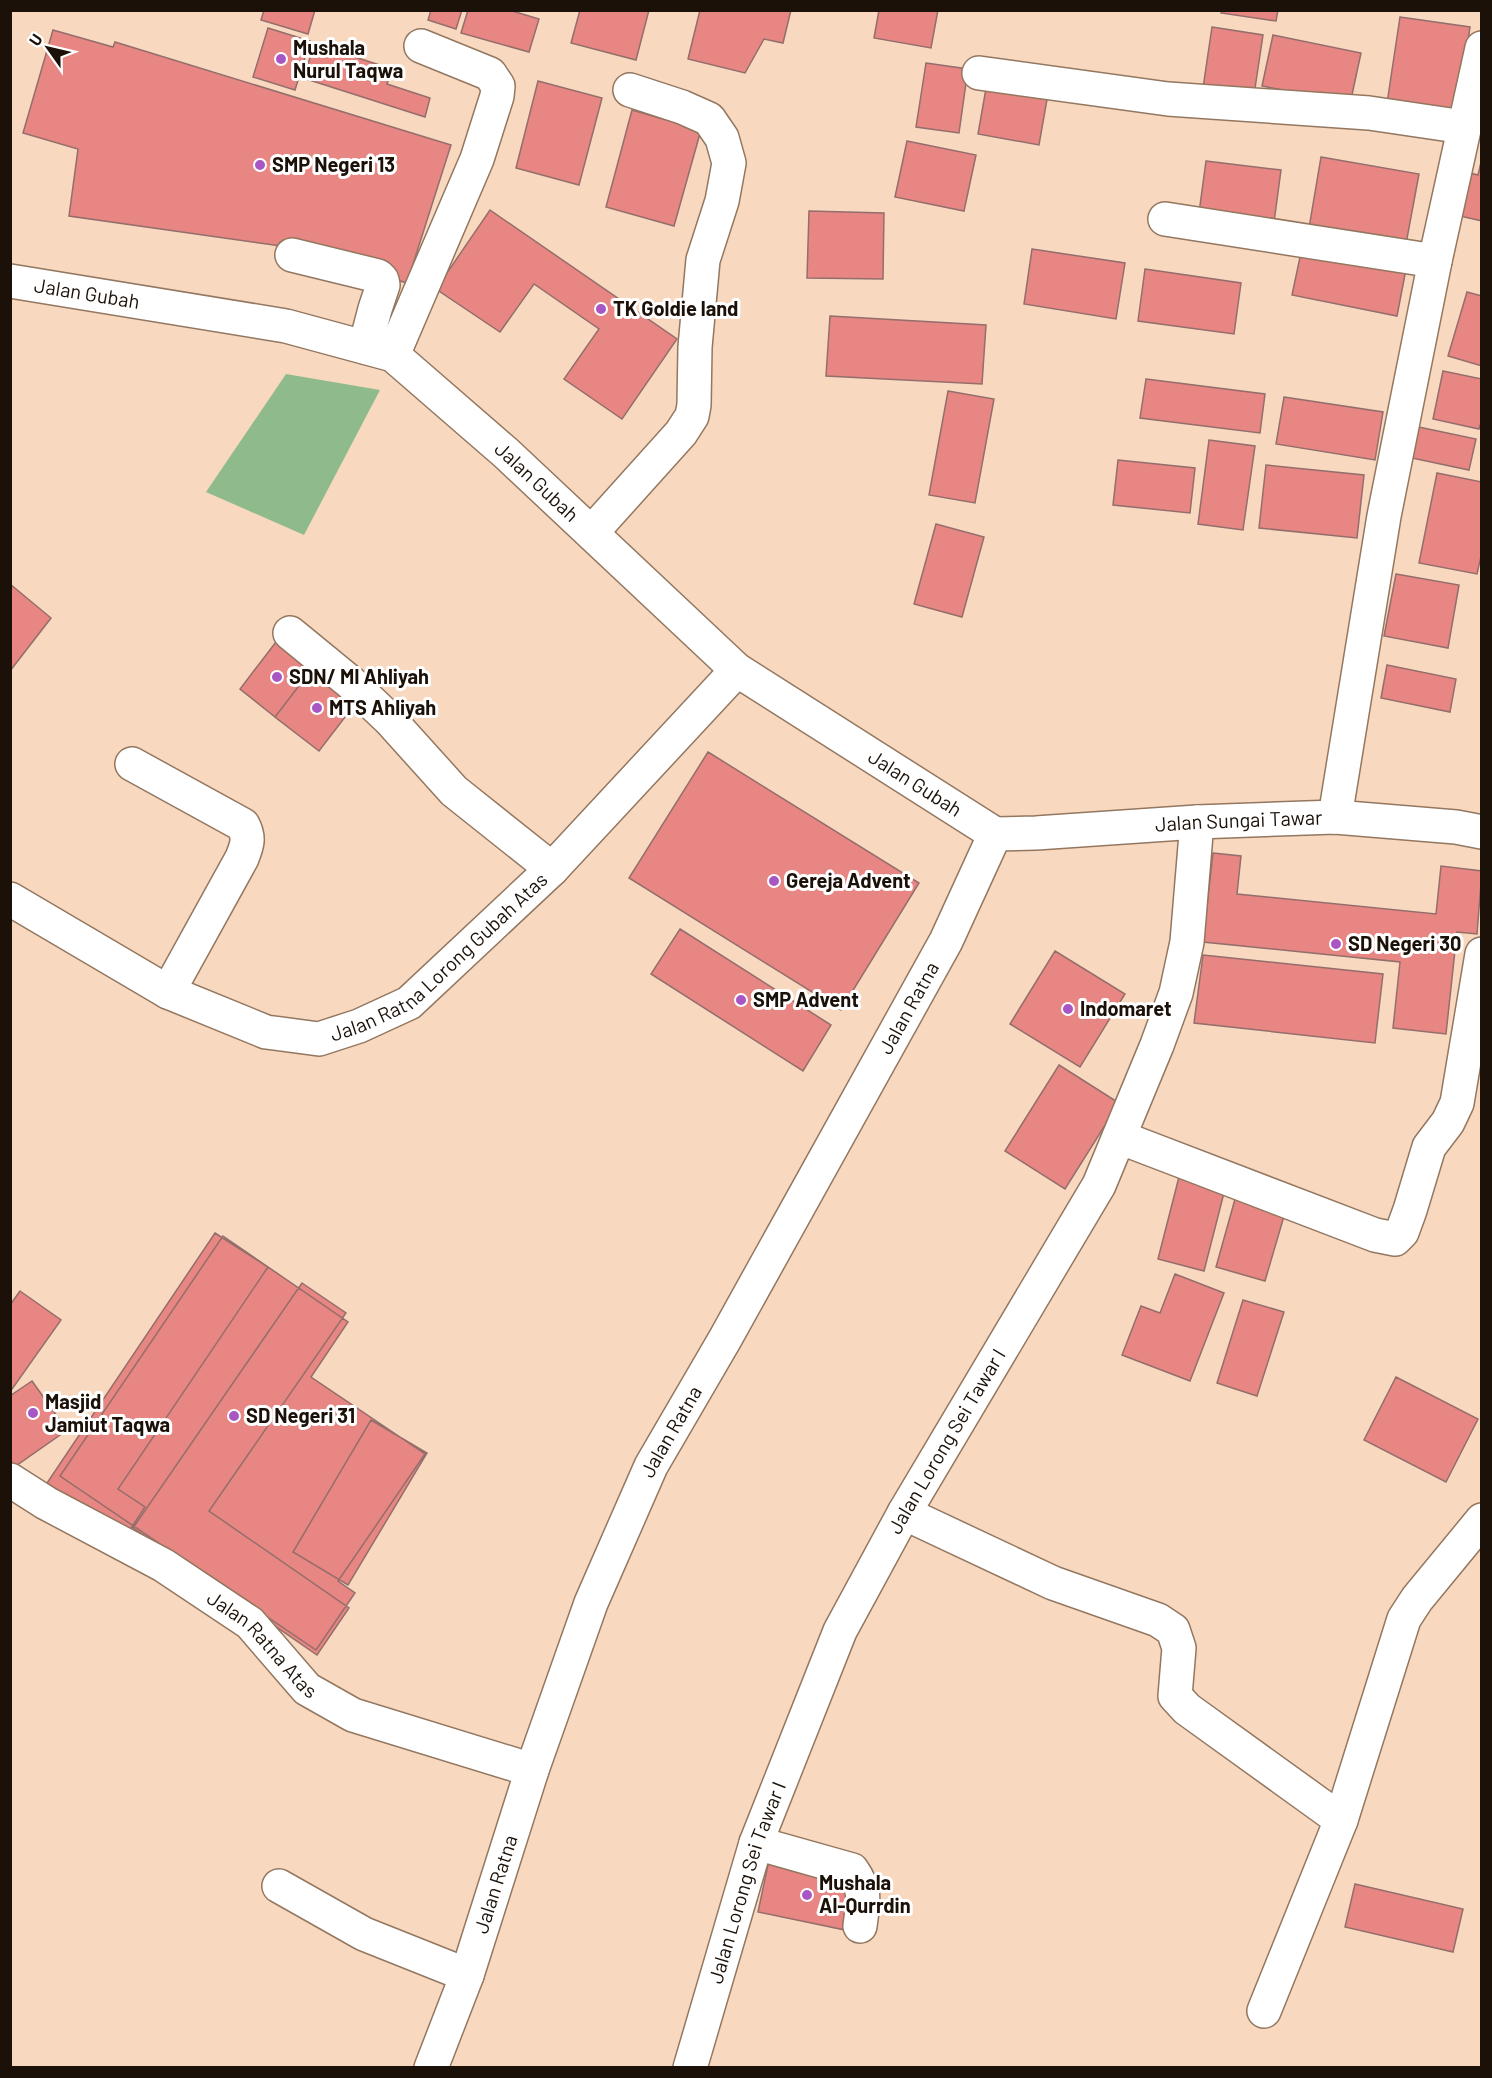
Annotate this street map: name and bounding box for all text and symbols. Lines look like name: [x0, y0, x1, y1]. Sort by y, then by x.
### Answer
north arrow: [18, 18, 78, 78]
text: U: [24, 30, 46, 49]
place label: Mushala Nurul Taqwa: [293, 35, 403, 82]
marker: Mushala Nurul Taqwa: [274, 52, 288, 66]
place label: SMP Negeri 13: [272, 152, 395, 176]
marker: SMP Negeri 13: [253, 158, 267, 172]
street label: Jalan Gubah: [33, 272, 142, 313]
place label: TK Goldie land: [613, 296, 738, 320]
marker: TK Goldie land: [594, 302, 608, 316]
street label: Jalan Gubah: [490, 436, 584, 526]
place label: SDN/ MI Ahliyah: [289, 664, 429, 688]
marker: SDN/ MI Ahliyah: [270, 670, 284, 684]
place label: MTS Ahliyah: [329, 695, 436, 719]
marker: MTS Ahliyah: [310, 701, 324, 715]
street label: Jalan Gubah: [864, 744, 967, 821]
street label: Jalan Sungai Tawar: [1154, 804, 1323, 836]
street label: Jalan Ratna Lorong Gubah Atas: [327, 867, 552, 1046]
place label: Gereja Advent: [786, 868, 911, 892]
marker: Gereja Advent: [767, 874, 781, 888]
place label: SD Negeri 30: [1348, 931, 1461, 955]
marker: SD Negeri 30: [1329, 937, 1343, 951]
street label: Jalan Ratna: [873, 957, 943, 1058]
place label: SMP Advent: [753, 987, 859, 1011]
marker: SMP Advent: [734, 993, 748, 1007]
place label: Indomaret: [1080, 996, 1172, 1020]
marker: Indomaret: [1061, 1002, 1075, 1016]
street label: Jalan Lorong Sei Tawar I: [882, 1344, 1010, 1538]
street label: Jalan Ratna: [634, 1381, 706, 1481]
place label: Masjid Jamiut Taqwa: [45, 1389, 170, 1436]
place label: SD Negeri 31: [246, 1403, 355, 1427]
marker: Masjid Jamiut Taqwa: [26, 1406, 40, 1420]
marker: SD Negeri 31: [227, 1409, 241, 1423]
street label: Jalan Ratna Atas: [203, 1585, 321, 1703]
street label: Jalan Lorong Sei Tawar I: [702, 1778, 790, 1986]
street label: Jalan Ratna: [468, 1832, 522, 1936]
place label: Mushala Al-Qurrdin: [819, 1870, 911, 1917]
marker: Mushala Al-Qurrdin: [800, 1888, 814, 1902]

